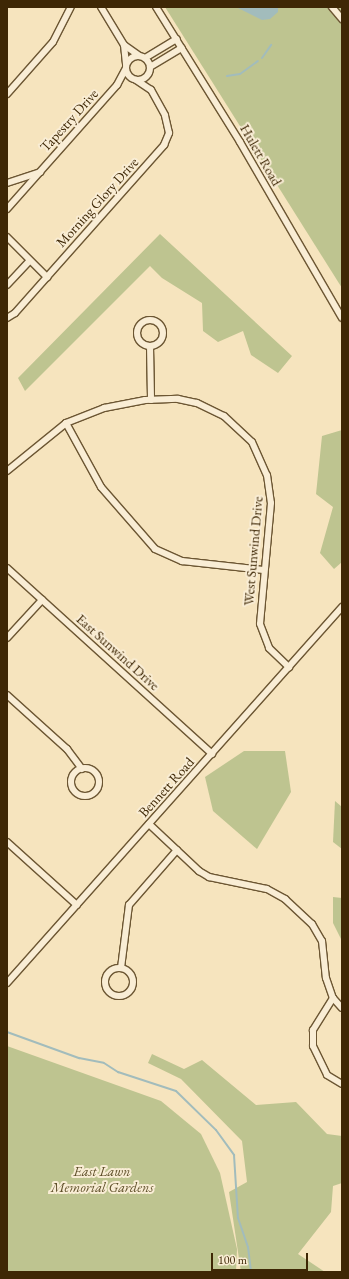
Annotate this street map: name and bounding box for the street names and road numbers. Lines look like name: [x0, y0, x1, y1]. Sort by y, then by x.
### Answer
street label: Tapestry Drive: [36, 85, 102, 155]
street label: Hulett Road: [237, 121, 285, 189]
street label: Morning Glory Drive: [52, 154, 142, 250]
street label: West Sunwind Drive: [240, 496, 266, 606]
street label: East Sunwind Drive: [73, 610, 163, 694]
street label: Bennett Road: [135, 754, 197, 820]

